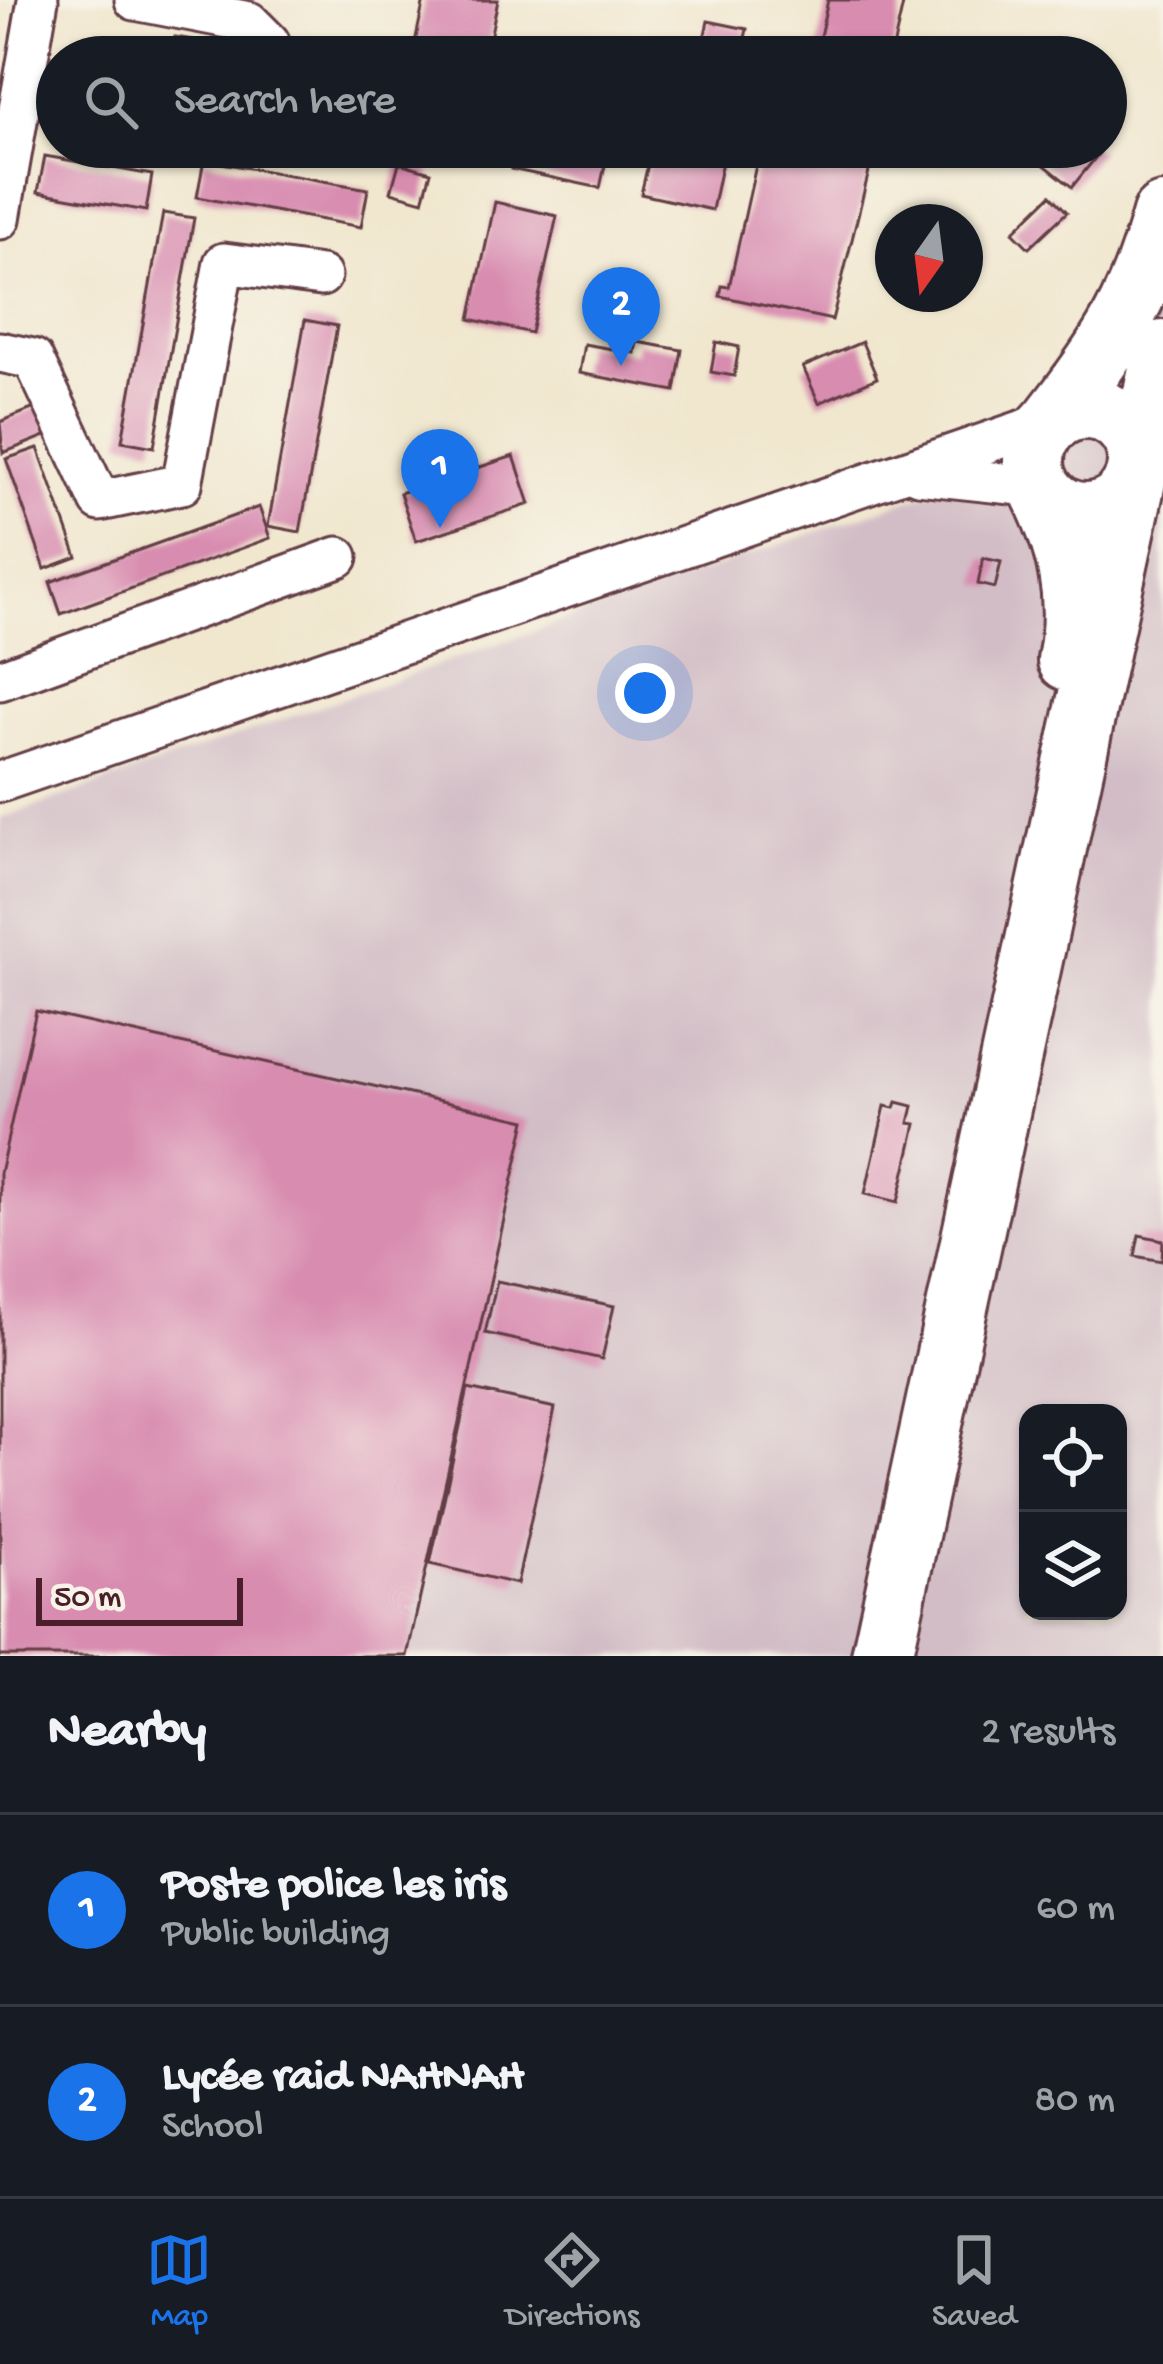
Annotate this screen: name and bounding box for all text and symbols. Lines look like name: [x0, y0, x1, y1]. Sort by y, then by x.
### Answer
search box: [36, 36, 1127, 168]
icon: search: [78, 69, 144, 135]
text: Search here: [174, 76, 396, 129]
north arrow: [875, 204, 983, 312]
pin: 2: [582, 267, 660, 366]
pin: 1: [401, 429, 479, 528]
your location: [615, 663, 675, 723]
map controls: [1019, 1404, 1127, 1620]
button: locate: [1019, 1404, 1127, 1512]
button: layers: [1019, 1512, 1127, 1620]
scale bar: [36, 1572, 243, 1625]
text: 50 m: [54, 1580, 121, 1618]
text: Nearby: [48, 1704, 206, 1764]
text: 2 results: [981, 1711, 1115, 1757]
text: Poste police les iris: [162, 1860, 506, 1913]
text: 1: [79, 1887, 95, 1933]
text: 60 m: [1036, 1887, 1115, 1933]
text: Public building: [162, 1913, 390, 1959]
text: Lycée raid NAHNAH: [162, 2052, 524, 2105]
text: 2: [77, 2079, 97, 2125]
text: 80 m: [1035, 2079, 1115, 2125]
text: School: [162, 2105, 263, 2151]
tab: Map: [146, 2227, 212, 2337]
tab: Directions: [505, 2227, 639, 2337]
tab: Saved: [932, 2227, 1017, 2337]

